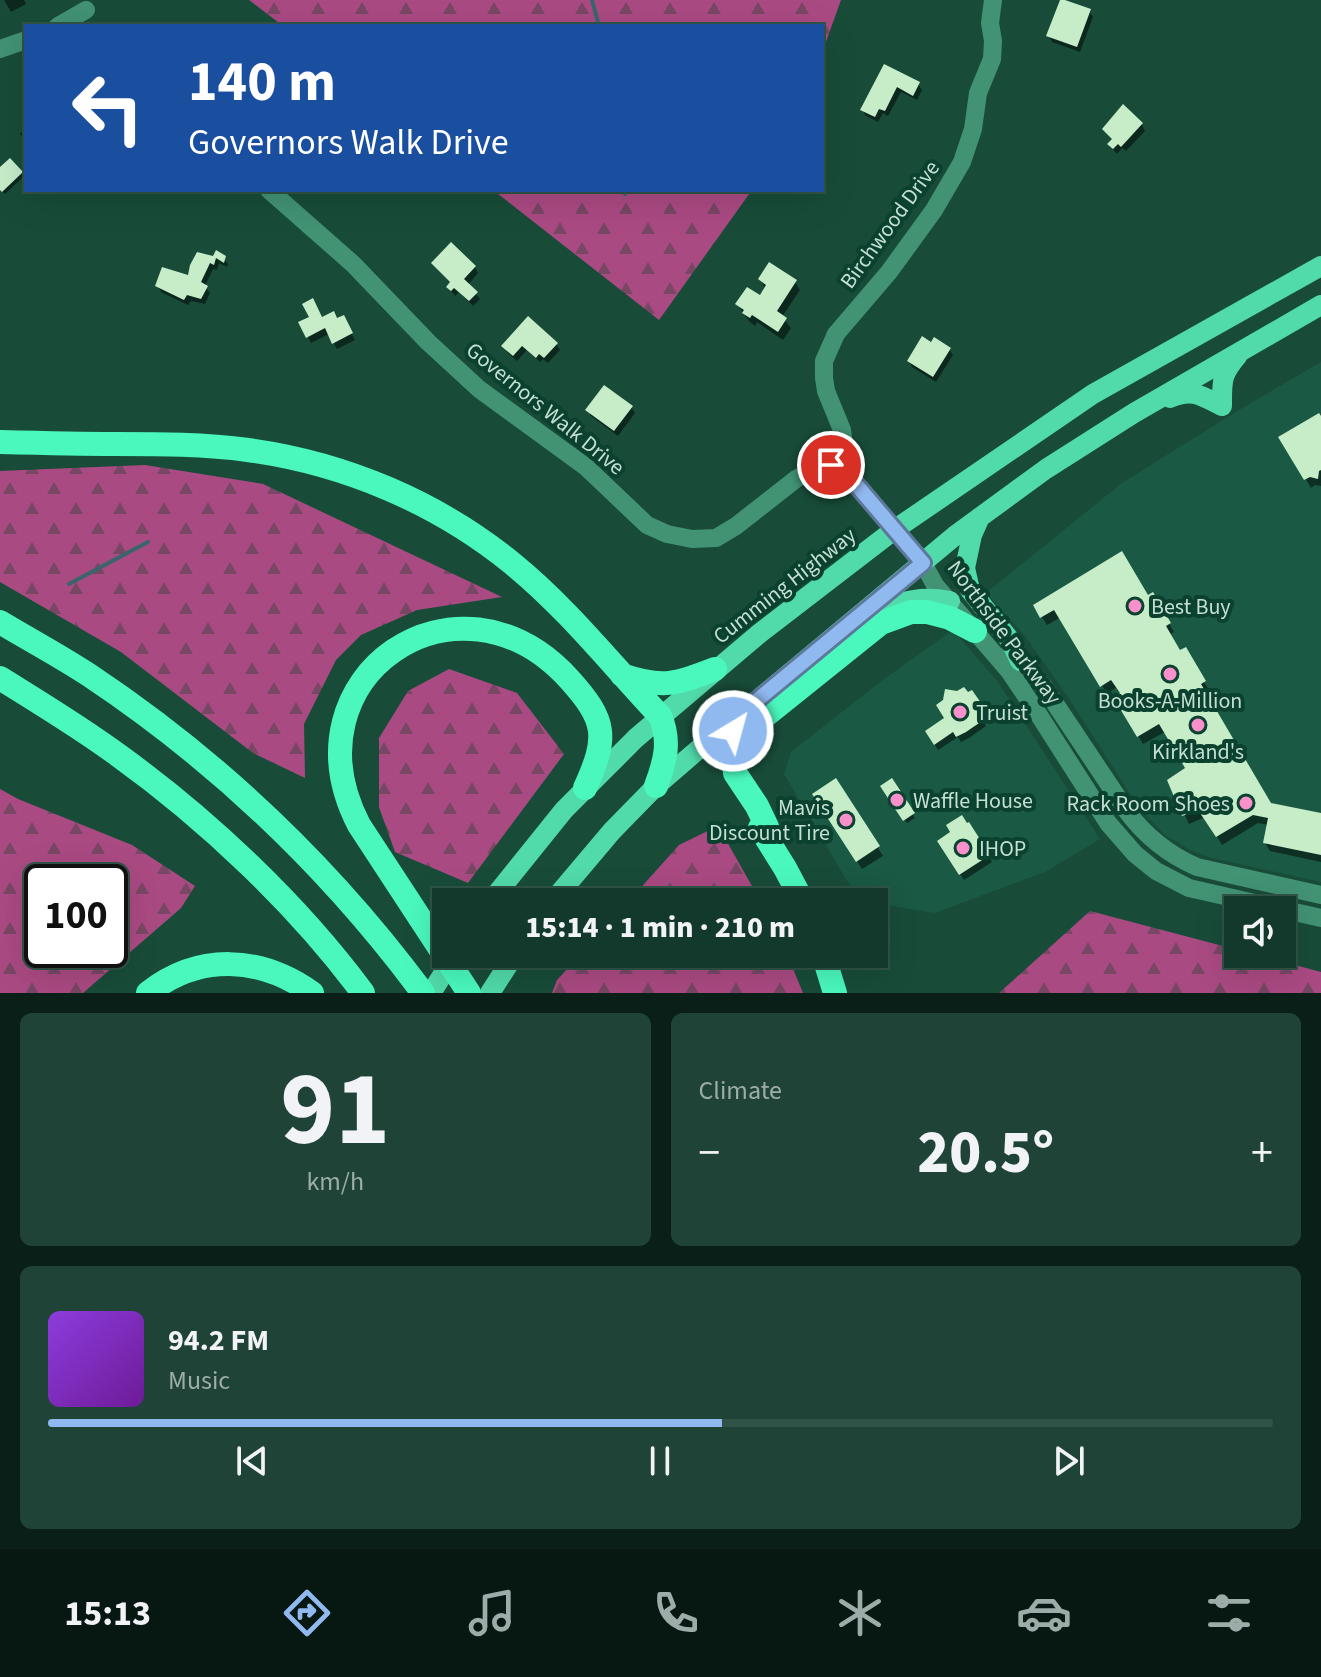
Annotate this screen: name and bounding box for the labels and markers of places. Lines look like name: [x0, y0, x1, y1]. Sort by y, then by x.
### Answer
pin: [797, 431, 865, 499]
place label: Best Buy: [1151, 591, 1231, 623]
marker: Best Buy: [1126, 597, 1144, 615]
marker: Books-A-Million: [1161, 665, 1179, 683]
place label: Books-A-Million: [1098, 685, 1242, 717]
place label: Truist: [976, 697, 1029, 729]
marker: Truist: [951, 703, 969, 721]
marker: Kirkland's: [1189, 716, 1207, 734]
place label: Kirkland's: [1152, 736, 1244, 768]
place label: Waffle House: [913, 785, 1033, 817]
place label: Rack Room Shoes: [1067, 788, 1230, 820]
marker: Waffle House: [888, 791, 906, 809]
place label: Mavis Discount Tire: [709, 792, 830, 849]
marker: Rack Room Shoes: [1237, 794, 1255, 812]
marker: Mavis Discount Tire: [837, 811, 855, 829]
place label: IHOP: [979, 833, 1026, 865]
marker: IHOP: [954, 839, 972, 857]

